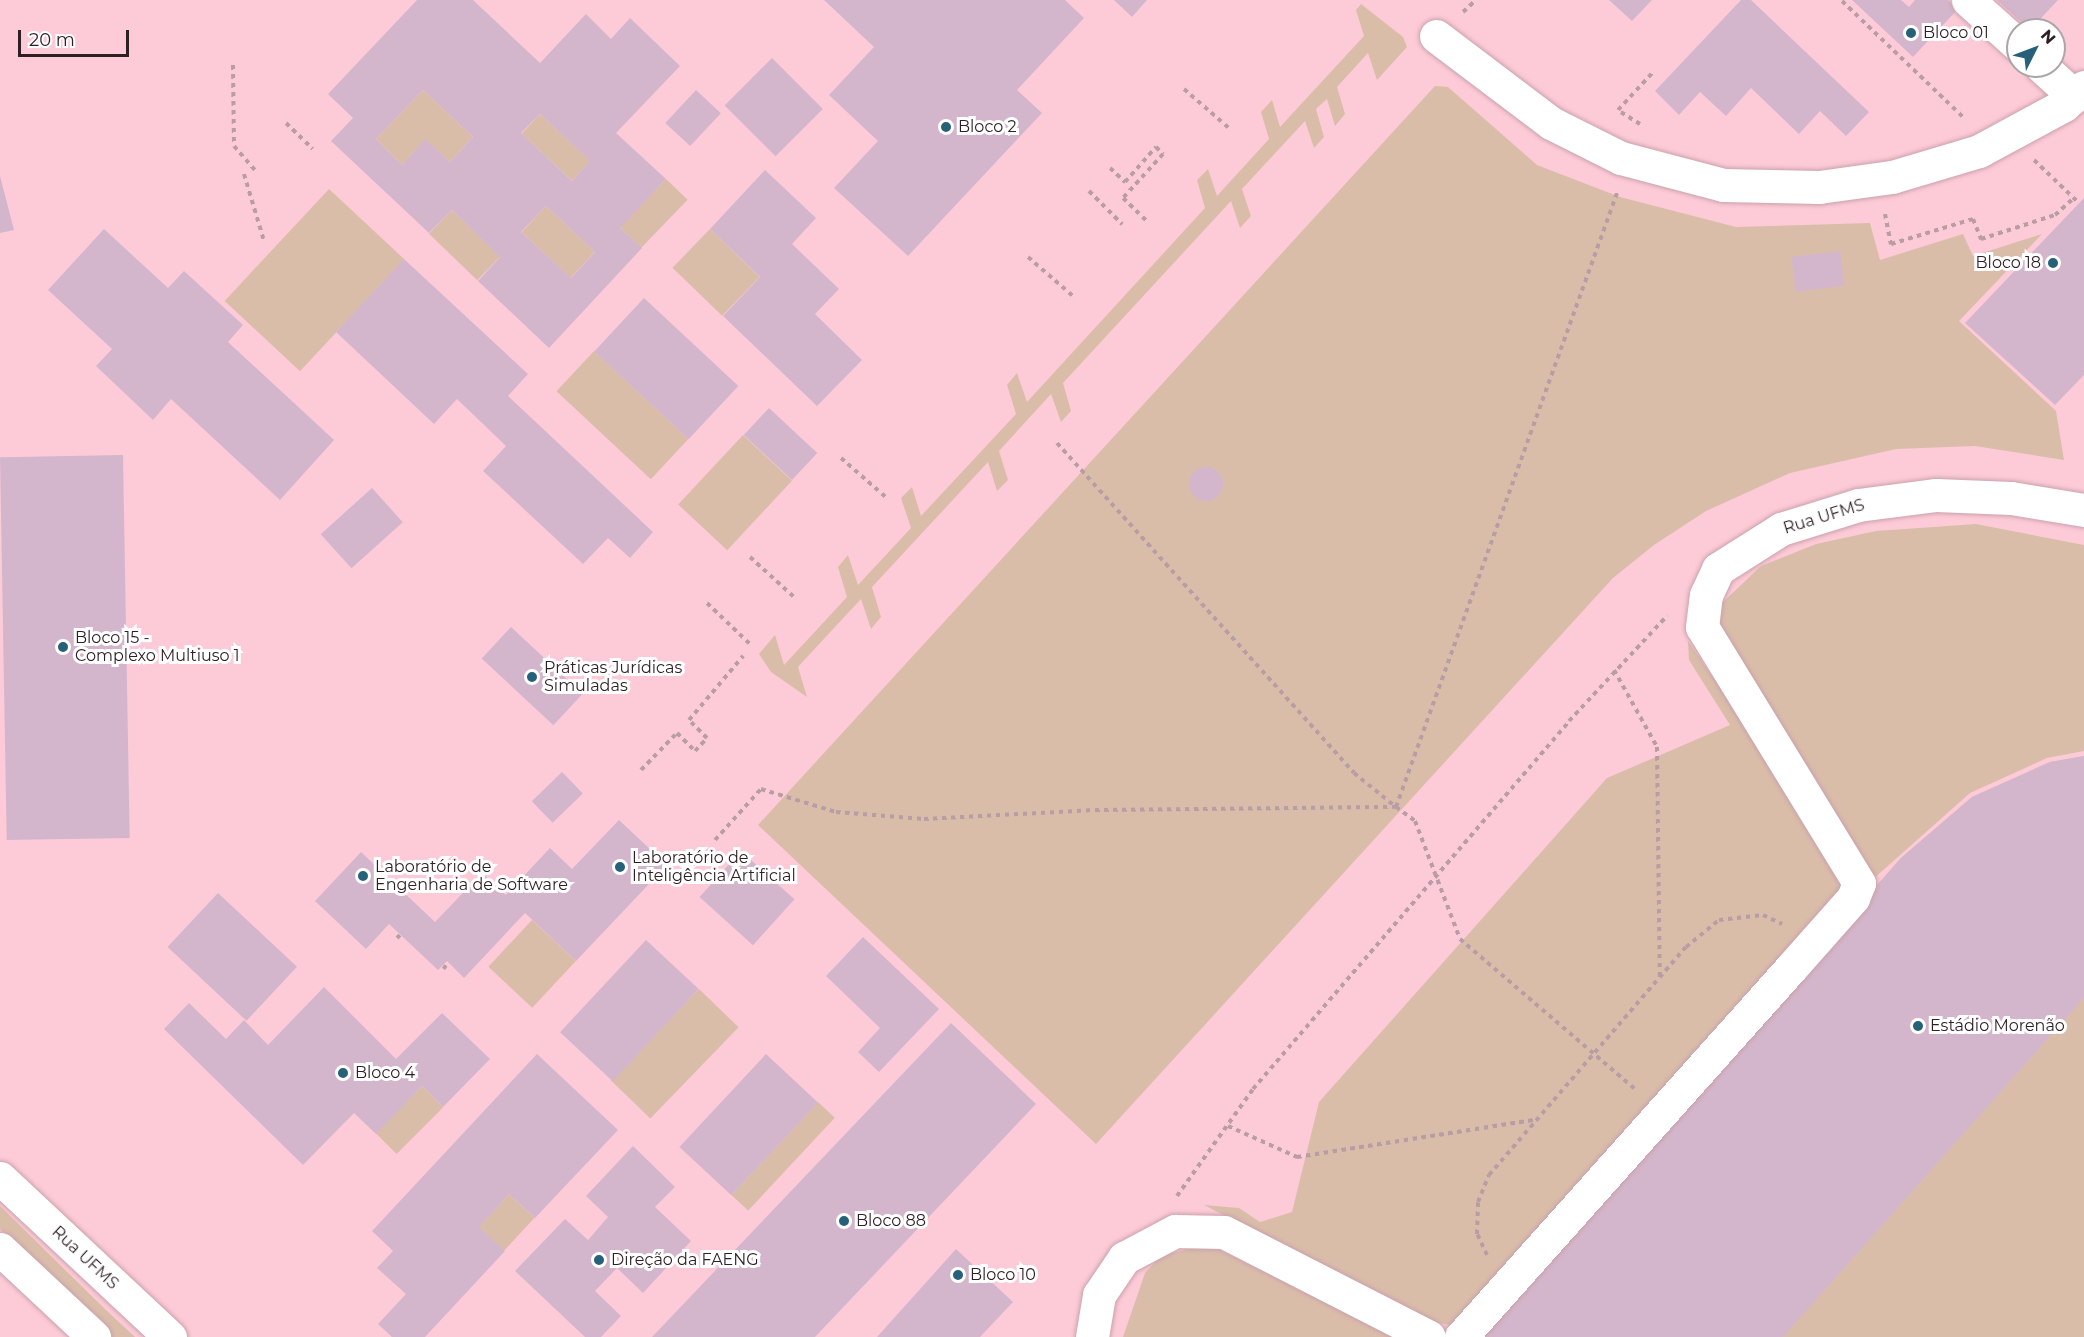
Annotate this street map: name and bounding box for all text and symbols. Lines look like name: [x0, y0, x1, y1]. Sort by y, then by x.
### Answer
scale bar: [21, 18, 132, 56]
north arrow: [2006, 18, 2066, 78]
place label: Bloco 01: [1923, 23, 1989, 43]
marker: Bloco 01: [1904, 26, 1918, 40]
text: N: [2037, 26, 2060, 48]
text: 20 m: [29, 29, 75, 51]
place label: Bloco 2: [958, 117, 1017, 137]
marker: Bloco 2: [939, 120, 953, 134]
place label: Bloco 18: [1976, 253, 2041, 273]
marker: Bloco 18: [2046, 256, 2060, 270]
street label: Rua UFMS: [1781, 496, 1867, 538]
place label: Bloco 15 - Complexo Multiuso 1: [75, 628, 240, 666]
marker: Bloco 15 - Complexo Multiuso 1: [56, 640, 70, 654]
place label: Práticas Jurídicas Simuladas: [544, 658, 682, 696]
marker: Práticas Jurídicas Simuladas: [525, 670, 539, 684]
place label: Laboratório de Inteligência Artificial: [632, 848, 796, 886]
place label: Laboratório de Engenharia de Software: [375, 857, 568, 895]
marker: Laboratório de Inteligência Artificial: [613, 860, 627, 874]
marker: Laboratório de Engenharia de Software: [356, 869, 370, 883]
place label: Estádio Morenão: [1930, 1016, 2065, 1036]
marker: Estádio Morenão: [1911, 1019, 1925, 1033]
place label: Bloco 4: [355, 1063, 415, 1083]
marker: Bloco 4: [336, 1066, 350, 1080]
place label: Bloco 88: [856, 1211, 926, 1231]
marker: Bloco 88: [837, 1214, 851, 1228]
street label: Rua UFMS: [48, 1222, 122, 1294]
place label: Direção da FAENG: [611, 1250, 759, 1270]
marker: Direção da FAENG: [592, 1253, 606, 1267]
place label: Bloco 10: [970, 1265, 1036, 1285]
marker: Bloco 10: [951, 1268, 965, 1282]

